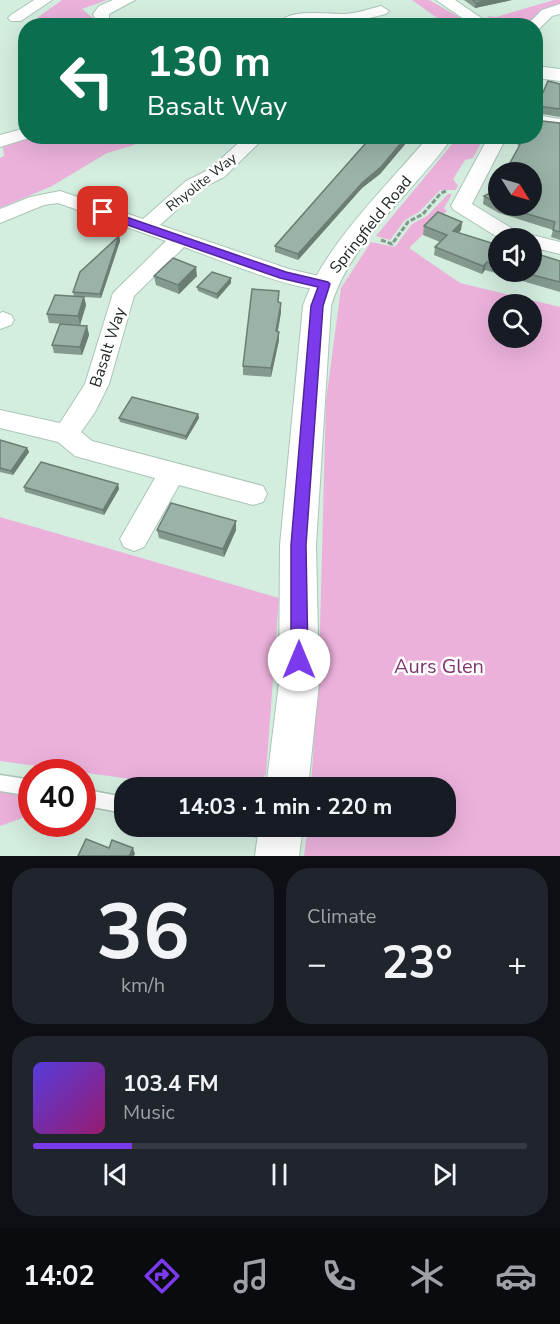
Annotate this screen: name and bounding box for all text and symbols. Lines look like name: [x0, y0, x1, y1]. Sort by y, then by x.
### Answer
text: 130 m: [147, 34, 271, 91]
icon: left: [48, 42, 126, 120]
text: Basalt Way: [147, 88, 287, 125]
street label: Rhyolite Way: [162, 148, 241, 216]
north arrow: [488, 162, 542, 216]
map controls: [488, 162, 542, 348]
street label: Springfield Road: [325, 171, 417, 278]
pin: [77, 186, 128, 237]
icon: arrive: [86, 195, 119, 228]
button: sound: [488, 228, 542, 282]
button: search: [488, 294, 542, 348]
street label: Basalt Way: [85, 304, 131, 390]
position arrow: [267, 628, 331, 692]
park label: Aurs Glen: [394, 653, 484, 680]
speed limit sign: 40: [18, 759, 96, 837]
text: 14:03 · 1 min · 220 m: [178, 792, 392, 822]
text: 36: [96, 879, 190, 986]
text: Climate: [307, 903, 376, 930]
text: 23°: [381, 933, 453, 994]
text: −: [307, 942, 327, 987]
text: +: [507, 942, 527, 987]
text: km/h: [121, 972, 165, 999]
text: 103.4 FM: [123, 1069, 219, 1099]
text: Music: [123, 1099, 175, 1126]
icon: previous: [99, 1158, 132, 1191]
icon: pause: [263, 1158, 296, 1191]
icon: next: [428, 1158, 461, 1191]
icon: directions: [141, 1255, 183, 1297]
icon: music: [230, 1255, 272, 1297]
icon: phone: [318, 1255, 360, 1297]
icon: climate: [406, 1255, 448, 1297]
icon: car: [495, 1255, 537, 1297]
text: 14:02: [23, 1258, 95, 1295]

